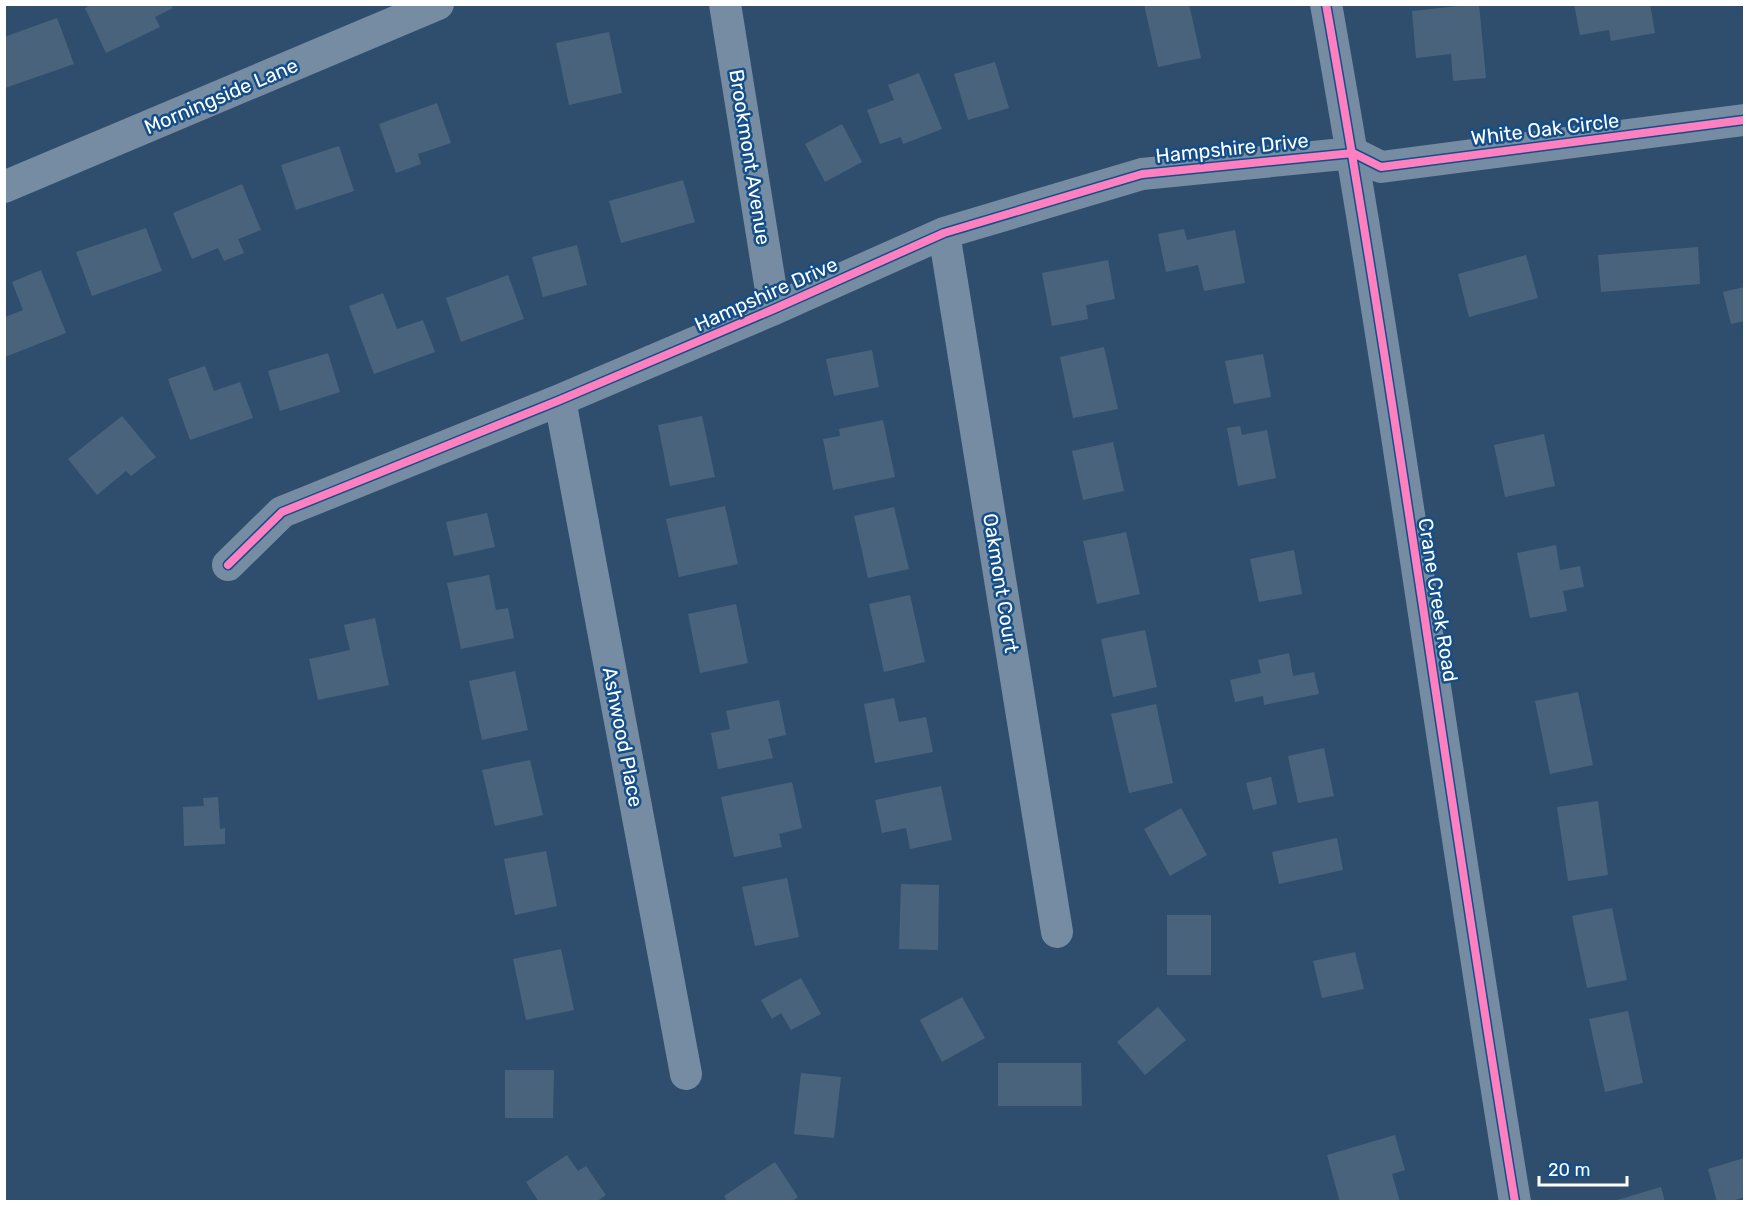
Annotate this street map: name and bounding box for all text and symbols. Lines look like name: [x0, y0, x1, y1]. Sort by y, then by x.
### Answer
street label: Morningside Lane: [141, 53, 301, 139]
street label: Brookmont Avenue: [724, 67, 776, 247]
street label: White Oak Circle: [1469, 108, 1621, 150]
street label: Hampshire Drive: [1154, 128, 1310, 168]
street label: Hampshire Drive: [691, 252, 841, 336]
street label: Oakmont Court: [978, 511, 1024, 655]
street label: Crane Creek Road: [1413, 516, 1463, 684]
street label: Ashwood Place: [598, 665, 648, 809]
scale bar: [1539, 1149, 1628, 1187]
text: 20 m: [1548, 1159, 1590, 1181]

